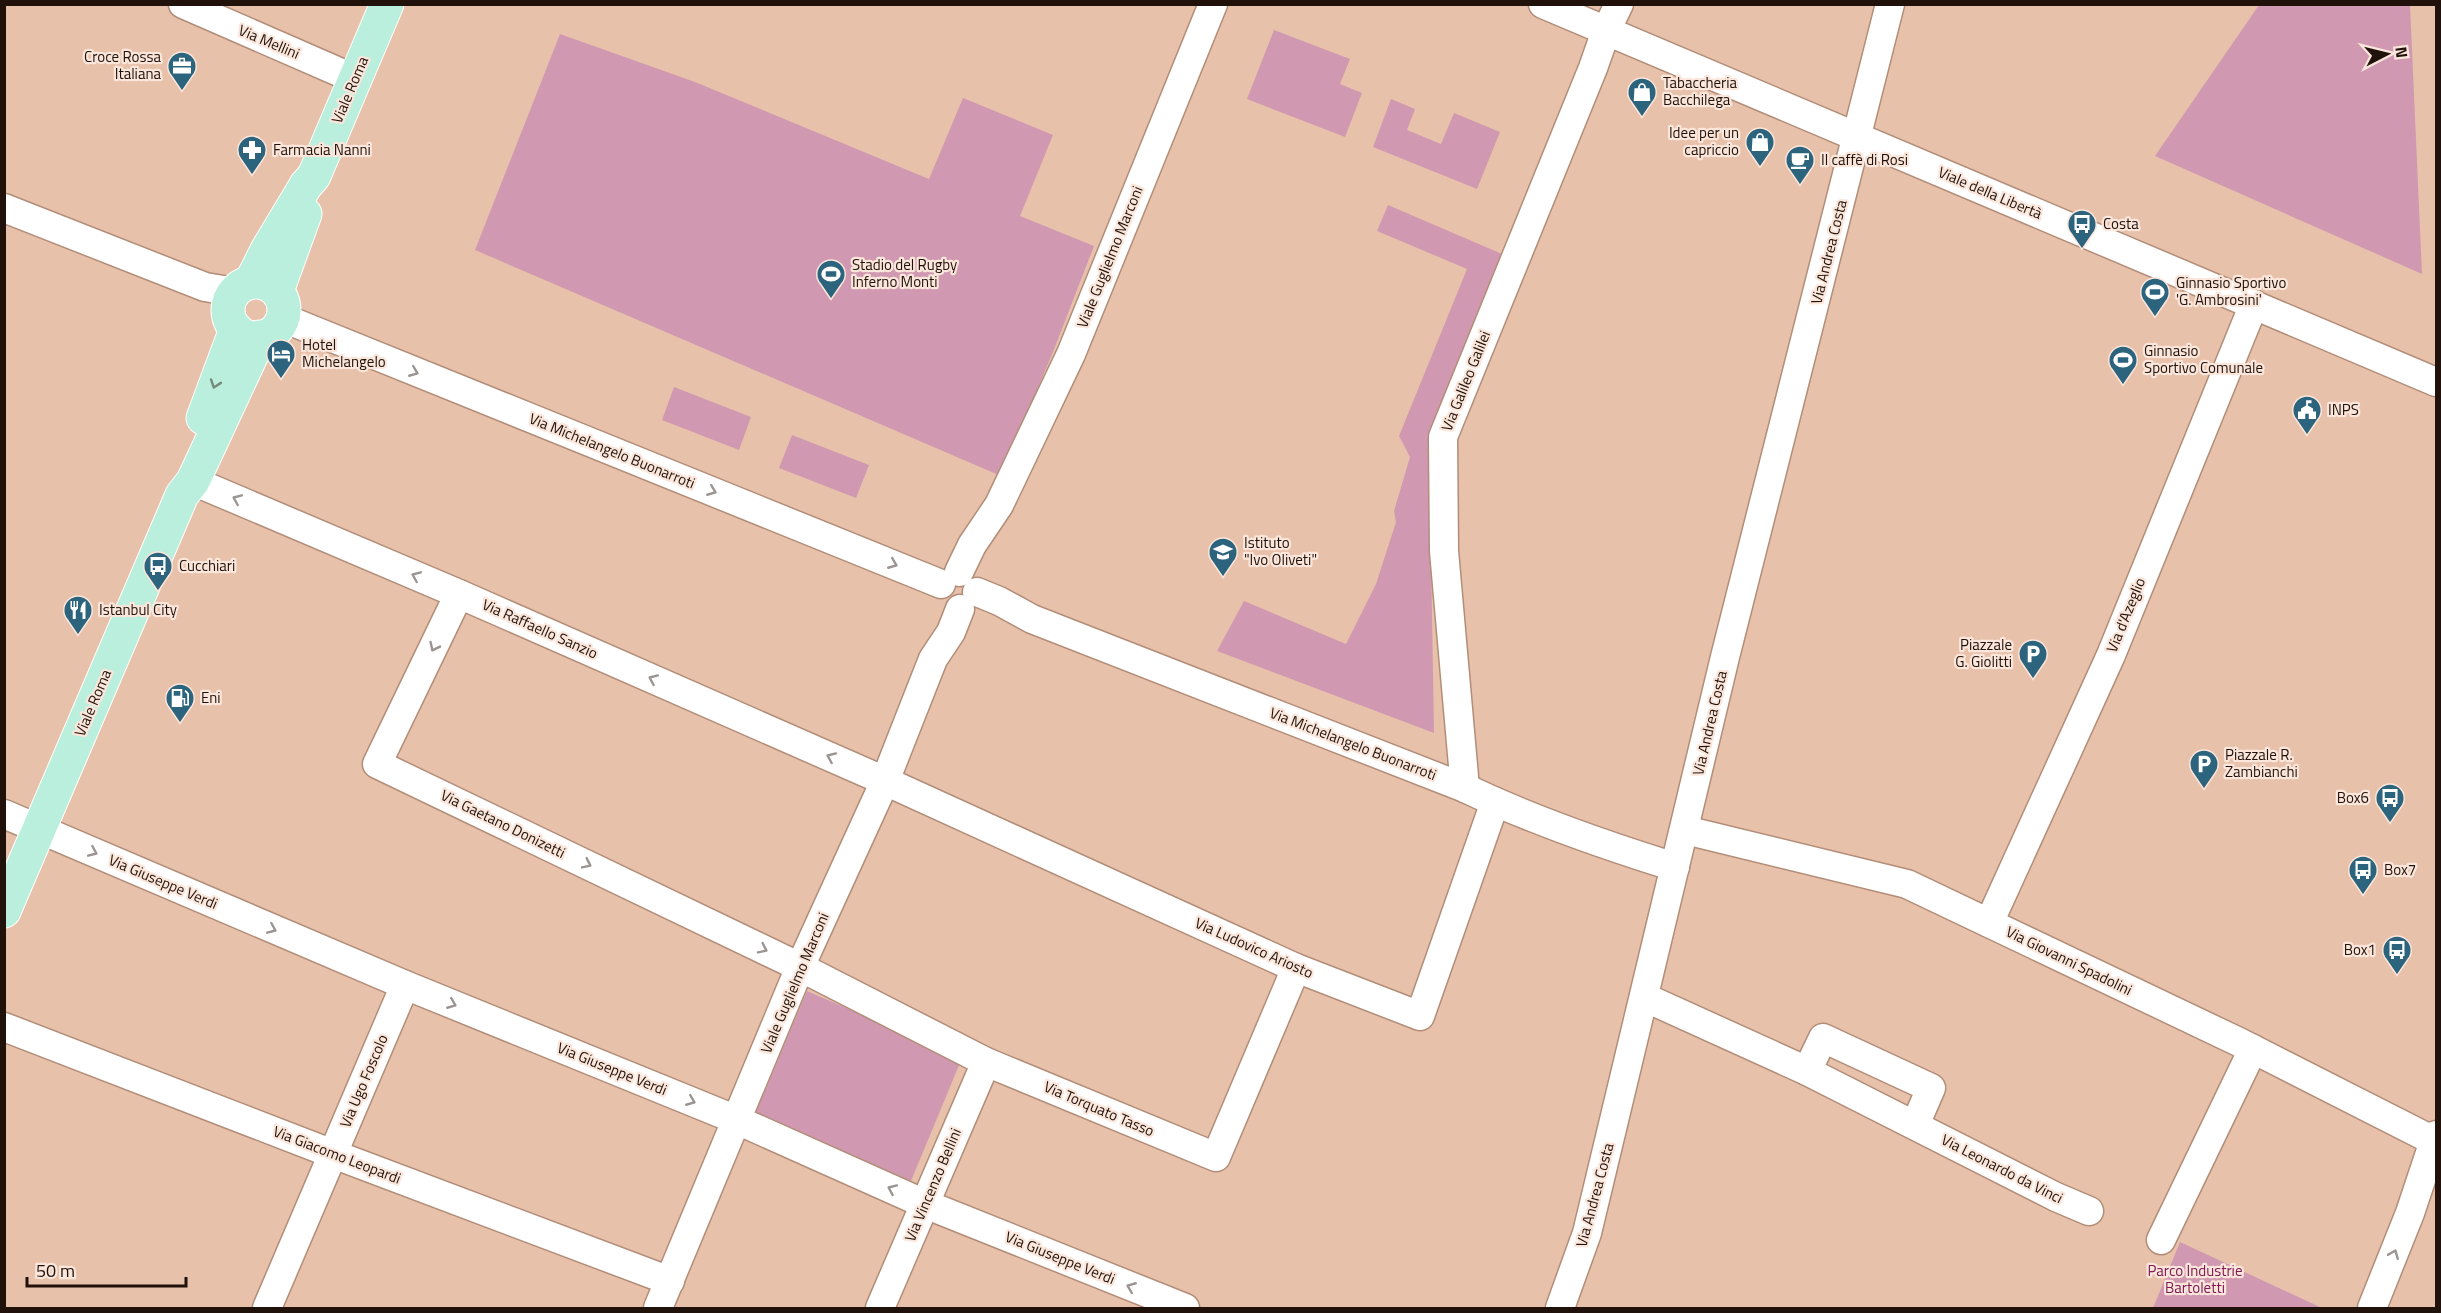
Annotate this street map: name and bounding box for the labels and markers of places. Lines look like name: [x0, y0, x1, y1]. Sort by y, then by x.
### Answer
place label: Croce Rossa Italiana: [84, 45, 161, 85]
office icon: Croce Rossa Italiana: [166, 50, 198, 92]
place label: Tabaccheria Bacchilega: [1663, 71, 1738, 111]
shop icon: Tabaccheria Bacchilega: [1626, 76, 1658, 118]
place label: Idee per un capriccio: [1669, 121, 1739, 161]
shop icon: Idee per un capriccio: [1744, 126, 1776, 168]
pharmacy icon: Farmacia Nanni: [236, 134, 268, 176]
place label: Farmacia Nanni: [273, 138, 371, 161]
cafe icon: Il caffè di Rosi: [1784, 144, 1816, 186]
place label: Il caffè di Rosi: [1821, 148, 1908, 171]
bus stop icon: Costa: [2066, 208, 2098, 250]
place label: Costa: [2103, 212, 2139, 235]
place label: Stadio del Rugby Inferno Monti: [852, 253, 957, 293]
sports icon: Stadio del Rugby Inferno Monti: [815, 258, 847, 300]
place label: Ginnasio Sportivo 'G. Ambrosini': [2176, 271, 2286, 311]
sports icon: Ginnasio Sportivo 'G. Ambrosini': [2139, 276, 2171, 318]
place label: Hotel Michelangelo: [302, 333, 386, 373]
hotel icon: Hotel Michelangelo: [265, 338, 297, 380]
place label: Ginnasio Sportivo Comunale: [2144, 339, 2263, 379]
sports icon: Ginnasio Sportivo Comunale: [2107, 344, 2139, 386]
public building icon: INPS: [2291, 394, 2323, 436]
place label: INPS: [2328, 398, 2359, 421]
place label: Istituto "Ivo Oliveti": [1244, 531, 1317, 571]
school or university icon: Istituto "Ivo Oliveti": [1207, 536, 1239, 578]
bus stop icon: Cucchiari: [142, 550, 174, 592]
place label: Cucchiari: [179, 554, 235, 577]
restaurant icon: Istanbul City: [62, 594, 94, 636]
place label: Istanbul City: [99, 598, 177, 621]
place label: Piazzale G. Giolitti: [1955, 633, 2012, 673]
parking icon: Piazzale G. Giolitti: [2017, 638, 2049, 680]
fuel station icon: Eni: [164, 682, 196, 724]
place label: Eni: [201, 686, 221, 709]
place label: Piazzale R. Zambianchi: [2225, 743, 2298, 783]
parking icon: Piazzale R. Zambianchi: [2188, 748, 2220, 790]
bus stop icon: Box6: [2374, 782, 2406, 824]
place label: Box6: [2337, 786, 2369, 809]
bus stop icon: Box7: [2347, 854, 2379, 896]
place label: Box7: [2384, 858, 2416, 881]
bus stop icon: Box1: [2381, 934, 2413, 976]
place label: Box1: [2344, 938, 2376, 961]

